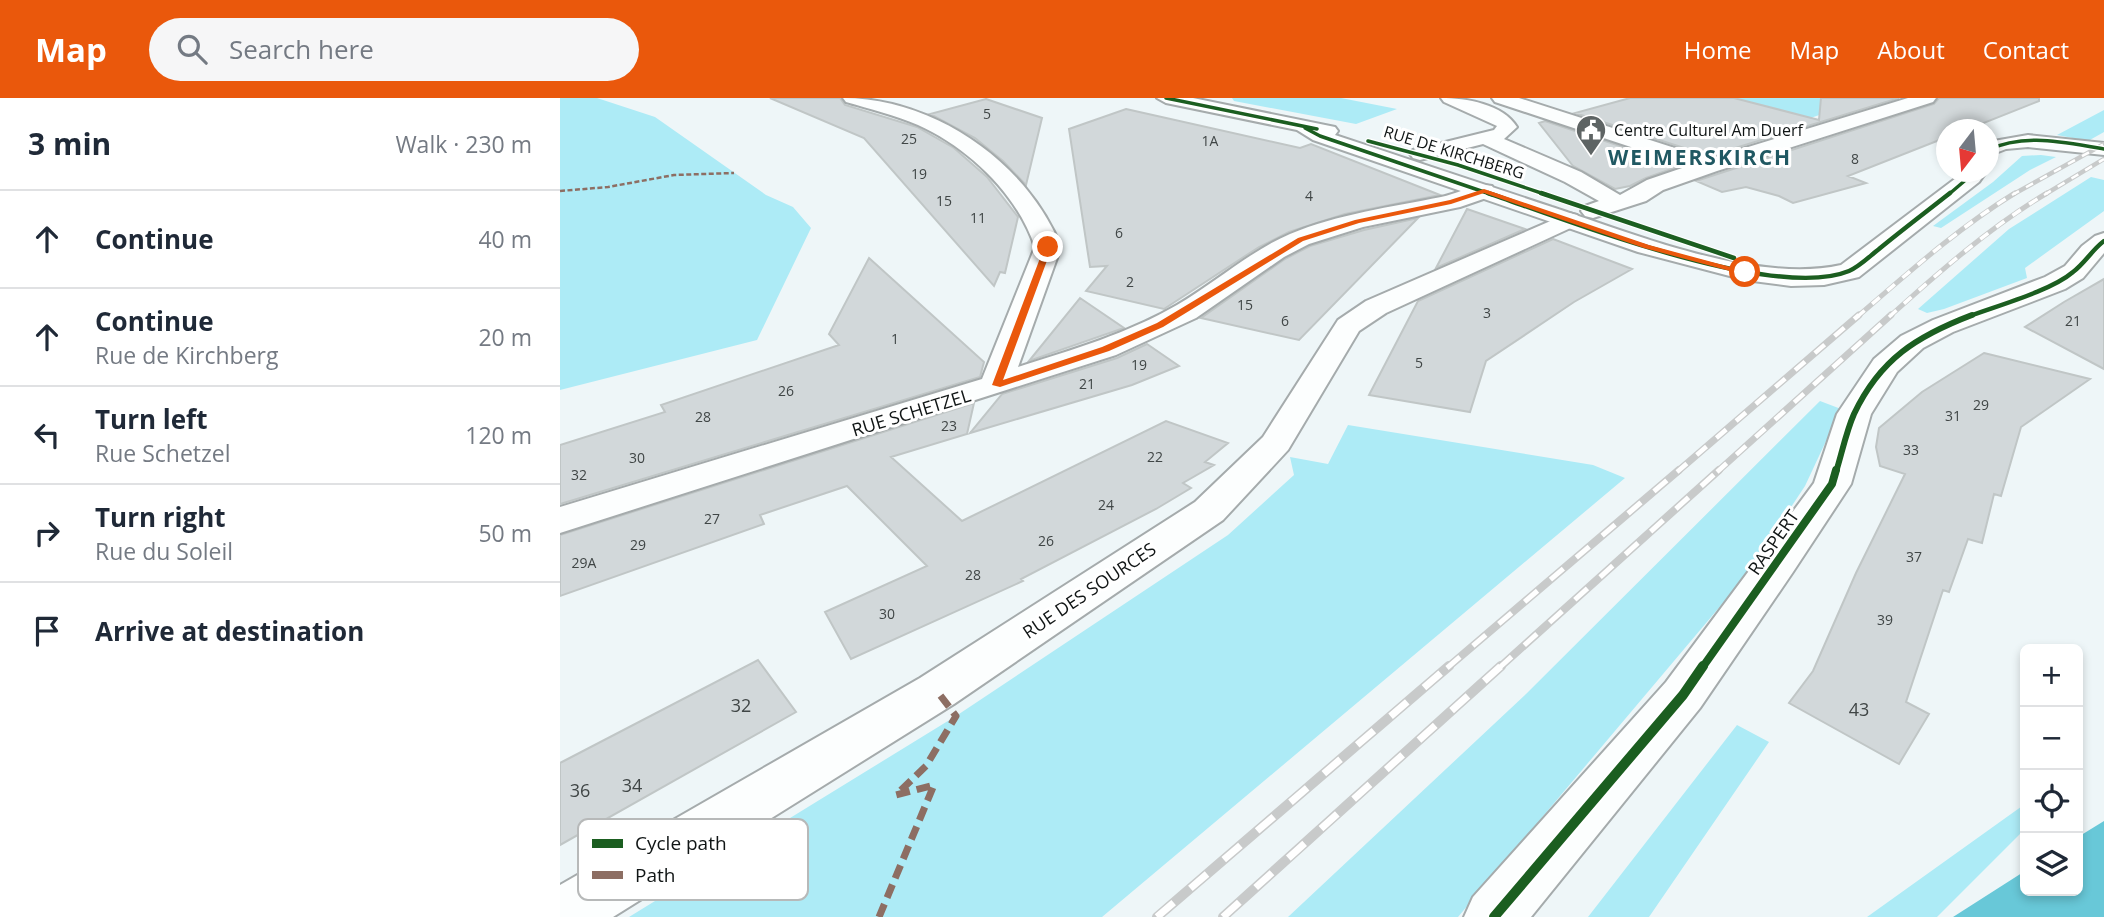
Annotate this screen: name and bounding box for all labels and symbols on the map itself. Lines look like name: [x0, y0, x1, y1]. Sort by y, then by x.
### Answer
house number: 5: [983, 104, 991, 123]
public building icon: Centre Culturel Am Duerf: [1574, 113, 1608, 157]
place label: Centre Culturel Am Duerf: [1614, 119, 1804, 141]
north arrow: [1936, 119, 1999, 182]
street label: RUE DE KIRCHBERG: [1381, 120, 1527, 184]
house number: 25: [901, 129, 917, 148]
house number: 1A: [1202, 131, 1219, 150]
district label: WEIMERSKIRCH: [1608, 143, 1792, 171]
house number: 8: [1851, 149, 1859, 168]
house number: 19: [911, 164, 927, 183]
house number: 4: [1305, 186, 1313, 205]
house number: 15: [936, 191, 952, 210]
house number: 11: [970, 208, 986, 227]
house number: 6: [1115, 223, 1123, 242]
route end: [1032, 231, 1063, 262]
route start: [1729, 256, 1760, 287]
house number: 2: [1126, 272, 1134, 291]
house number: 15: [1237, 295, 1253, 314]
house number: 3: [1483, 303, 1491, 322]
house number: 6: [1281, 311, 1289, 330]
house number: 21: [2065, 311, 2081, 330]
house number: 1: [891, 329, 899, 348]
house number: 5: [1415, 353, 1423, 372]
house number: 19: [1131, 355, 1147, 374]
house number: 21: [1079, 374, 1095, 393]
house number: 26: [778, 381, 794, 400]
street label: RUE SCHETZEL: [849, 383, 973, 441]
house number: 29: [1973, 395, 1989, 414]
house number: 31: [1945, 406, 1961, 425]
house number: 28: [695, 407, 711, 426]
house number: 23: [941, 416, 957, 435]
house number: 33: [1903, 440, 1919, 459]
house number: 22: [1147, 447, 1163, 466]
house number: 30: [629, 448, 645, 467]
house number: 32: [571, 465, 587, 484]
house number: 24: [1098, 495, 1114, 514]
street label: RASPERT: [1742, 505, 1804, 579]
house number: 27: [704, 509, 720, 528]
house number: 26: [1038, 531, 1054, 550]
house number: 29: [630, 535, 646, 554]
street label: RUE DES SOURCES: [1018, 536, 1160, 644]
house number: 37: [1906, 547, 1922, 566]
house number: 29A: [572, 553, 597, 572]
house number: 28: [965, 565, 981, 584]
house number: 30: [879, 604, 895, 623]
house number: 39: [1877, 610, 1893, 629]
house number: 32: [731, 693, 751, 717]
house number: 43: [1849, 697, 1869, 721]
house number: 34: [622, 773, 642, 797]
house number: 36: [570, 778, 590, 802]
legend: [578, 819, 808, 900]
text: Cycle path: [635, 830, 727, 856]
text: Path: [635, 862, 675, 888]

